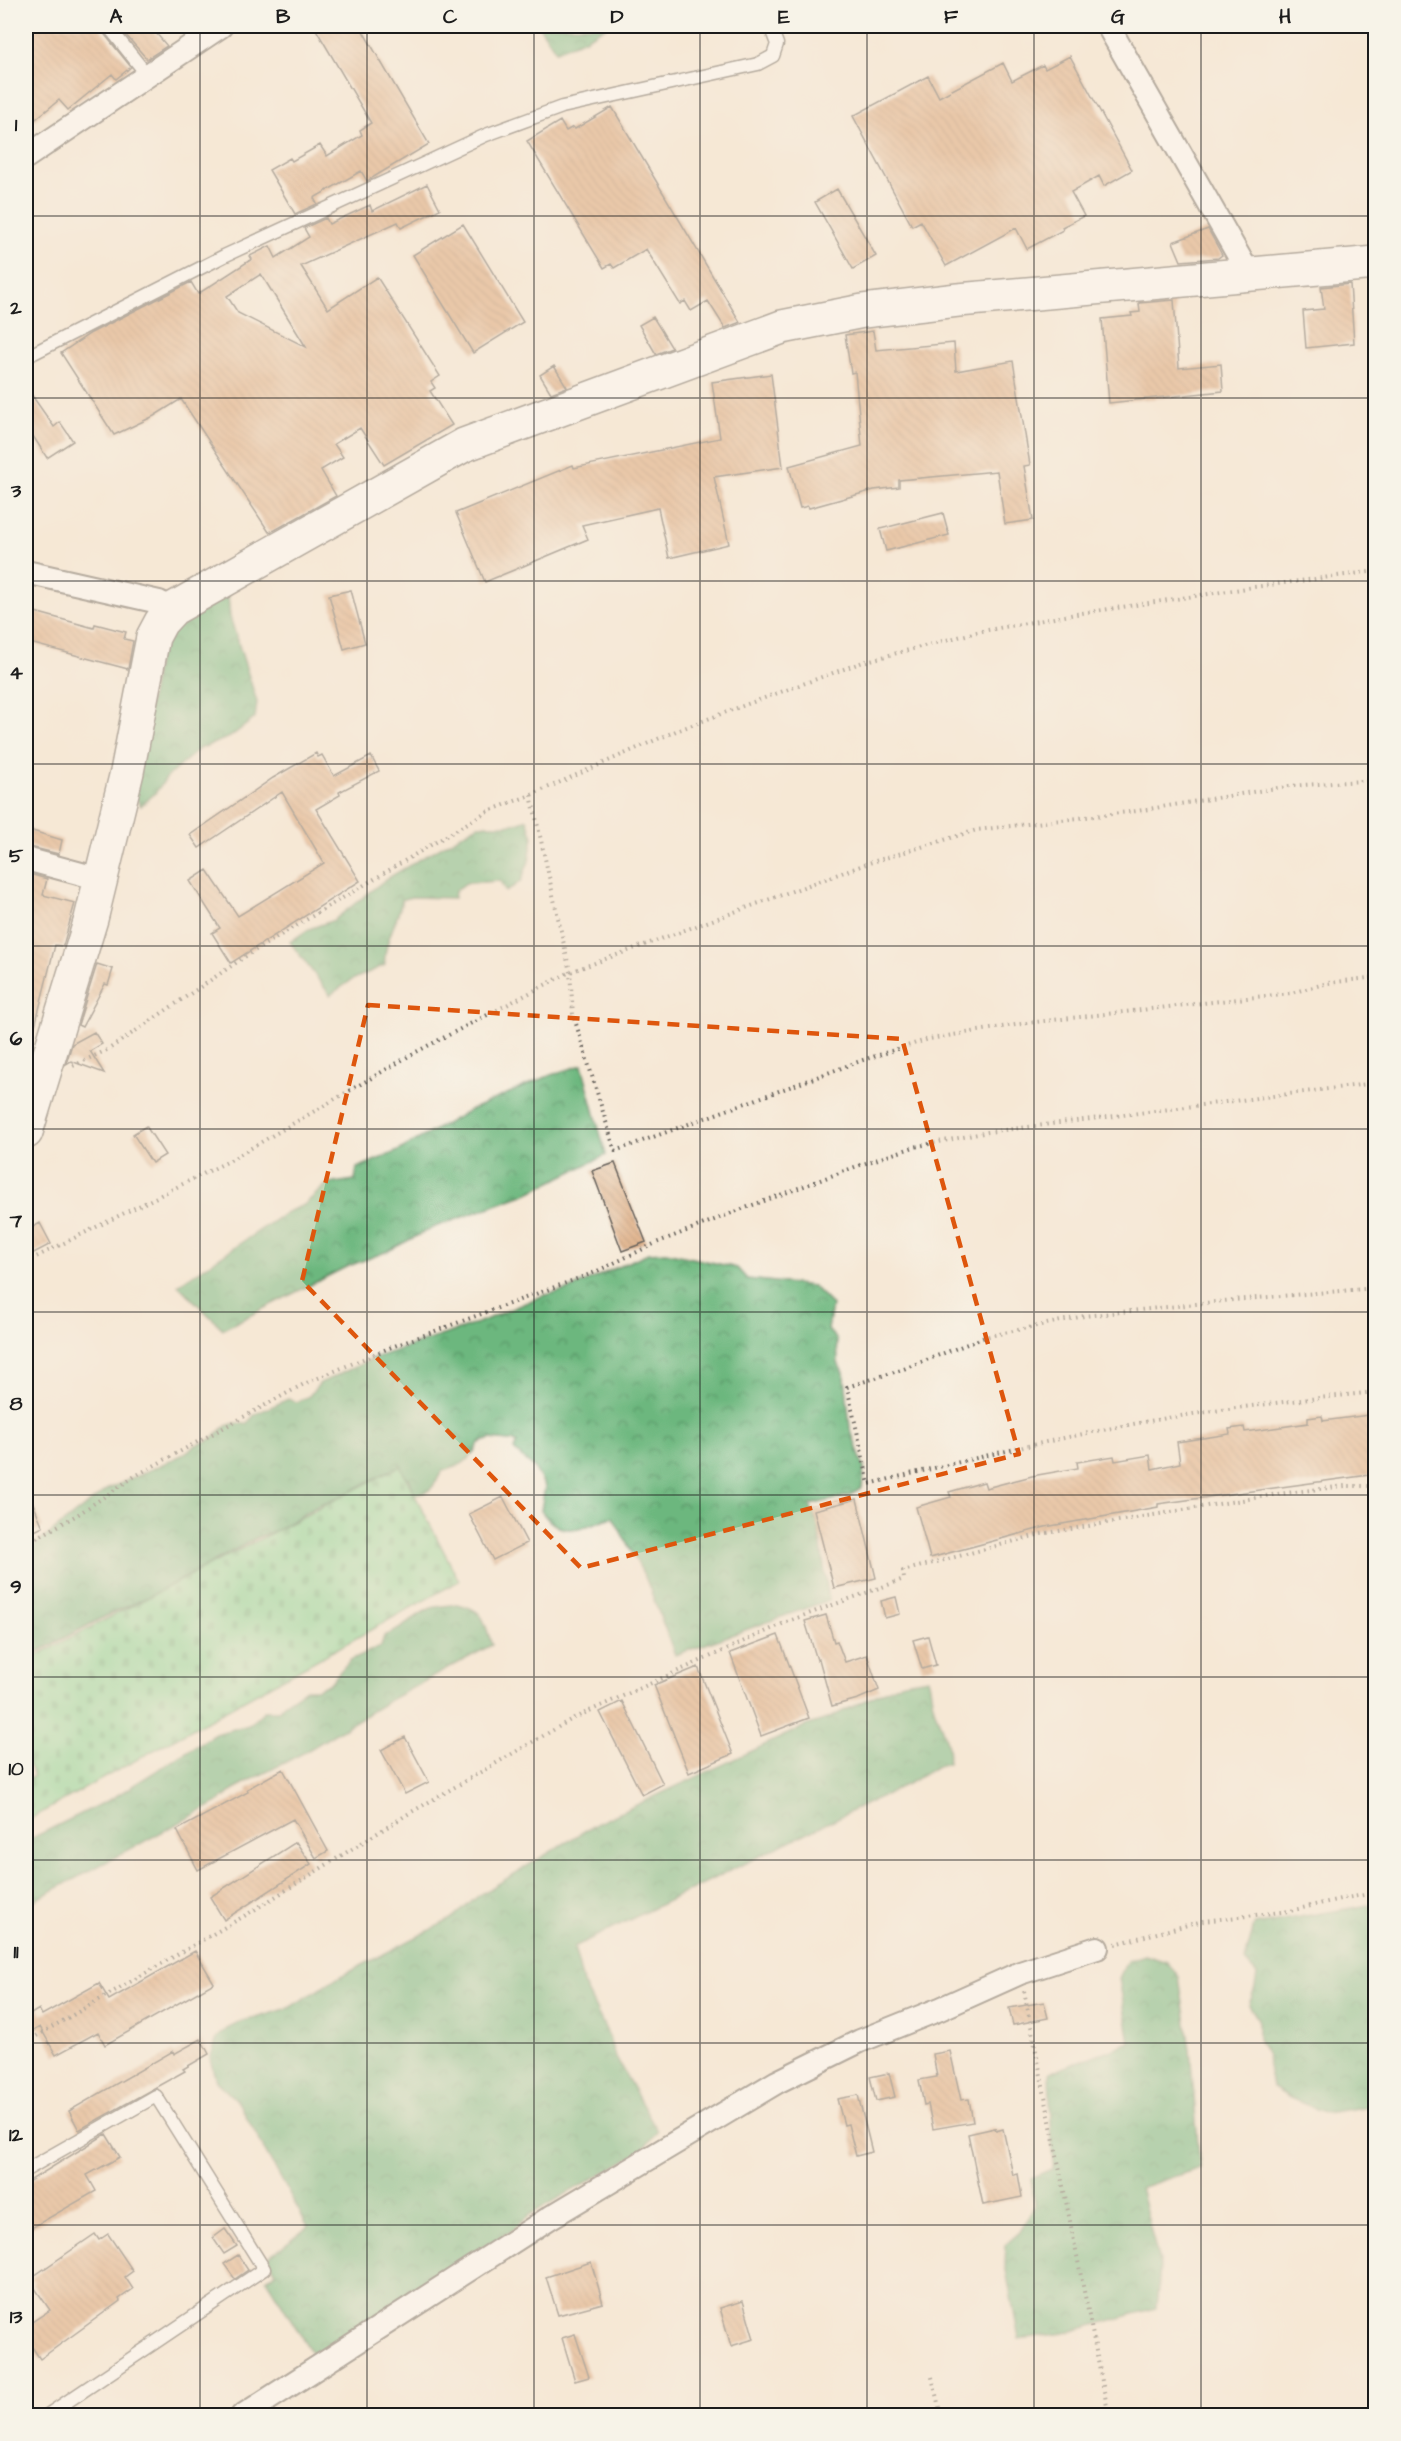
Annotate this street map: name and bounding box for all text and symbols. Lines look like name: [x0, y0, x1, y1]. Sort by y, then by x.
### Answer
text: A: [110, 3, 123, 31]
text: B: [276, 3, 291, 31]
text: C: [443, 3, 458, 31]
text: D: [611, 3, 624, 31]
text: E: [778, 3, 790, 31]
text: F: [944, 3, 959, 31]
text: G: [1111, 3, 1125, 31]
text: H: [1279, 3, 1291, 31]
text: 1: [15, 111, 18, 139]
text: 2: [9, 294, 22, 322]
text: 3: [10, 477, 22, 505]
text: 4: [9, 659, 23, 687]
text: 5: [9, 842, 24, 870]
text: 6: [10, 1025, 23, 1053]
text: 7: [9, 1207, 23, 1235]
text: 8: [10, 1390, 23, 1418]
text: 9: [10, 1573, 22, 1601]
text: 10: [8, 1755, 24, 1783]
text: 11: [13, 1938, 19, 1966]
text: 12: [9, 2121, 24, 2149]
text: 13: [10, 2303, 23, 2331]

